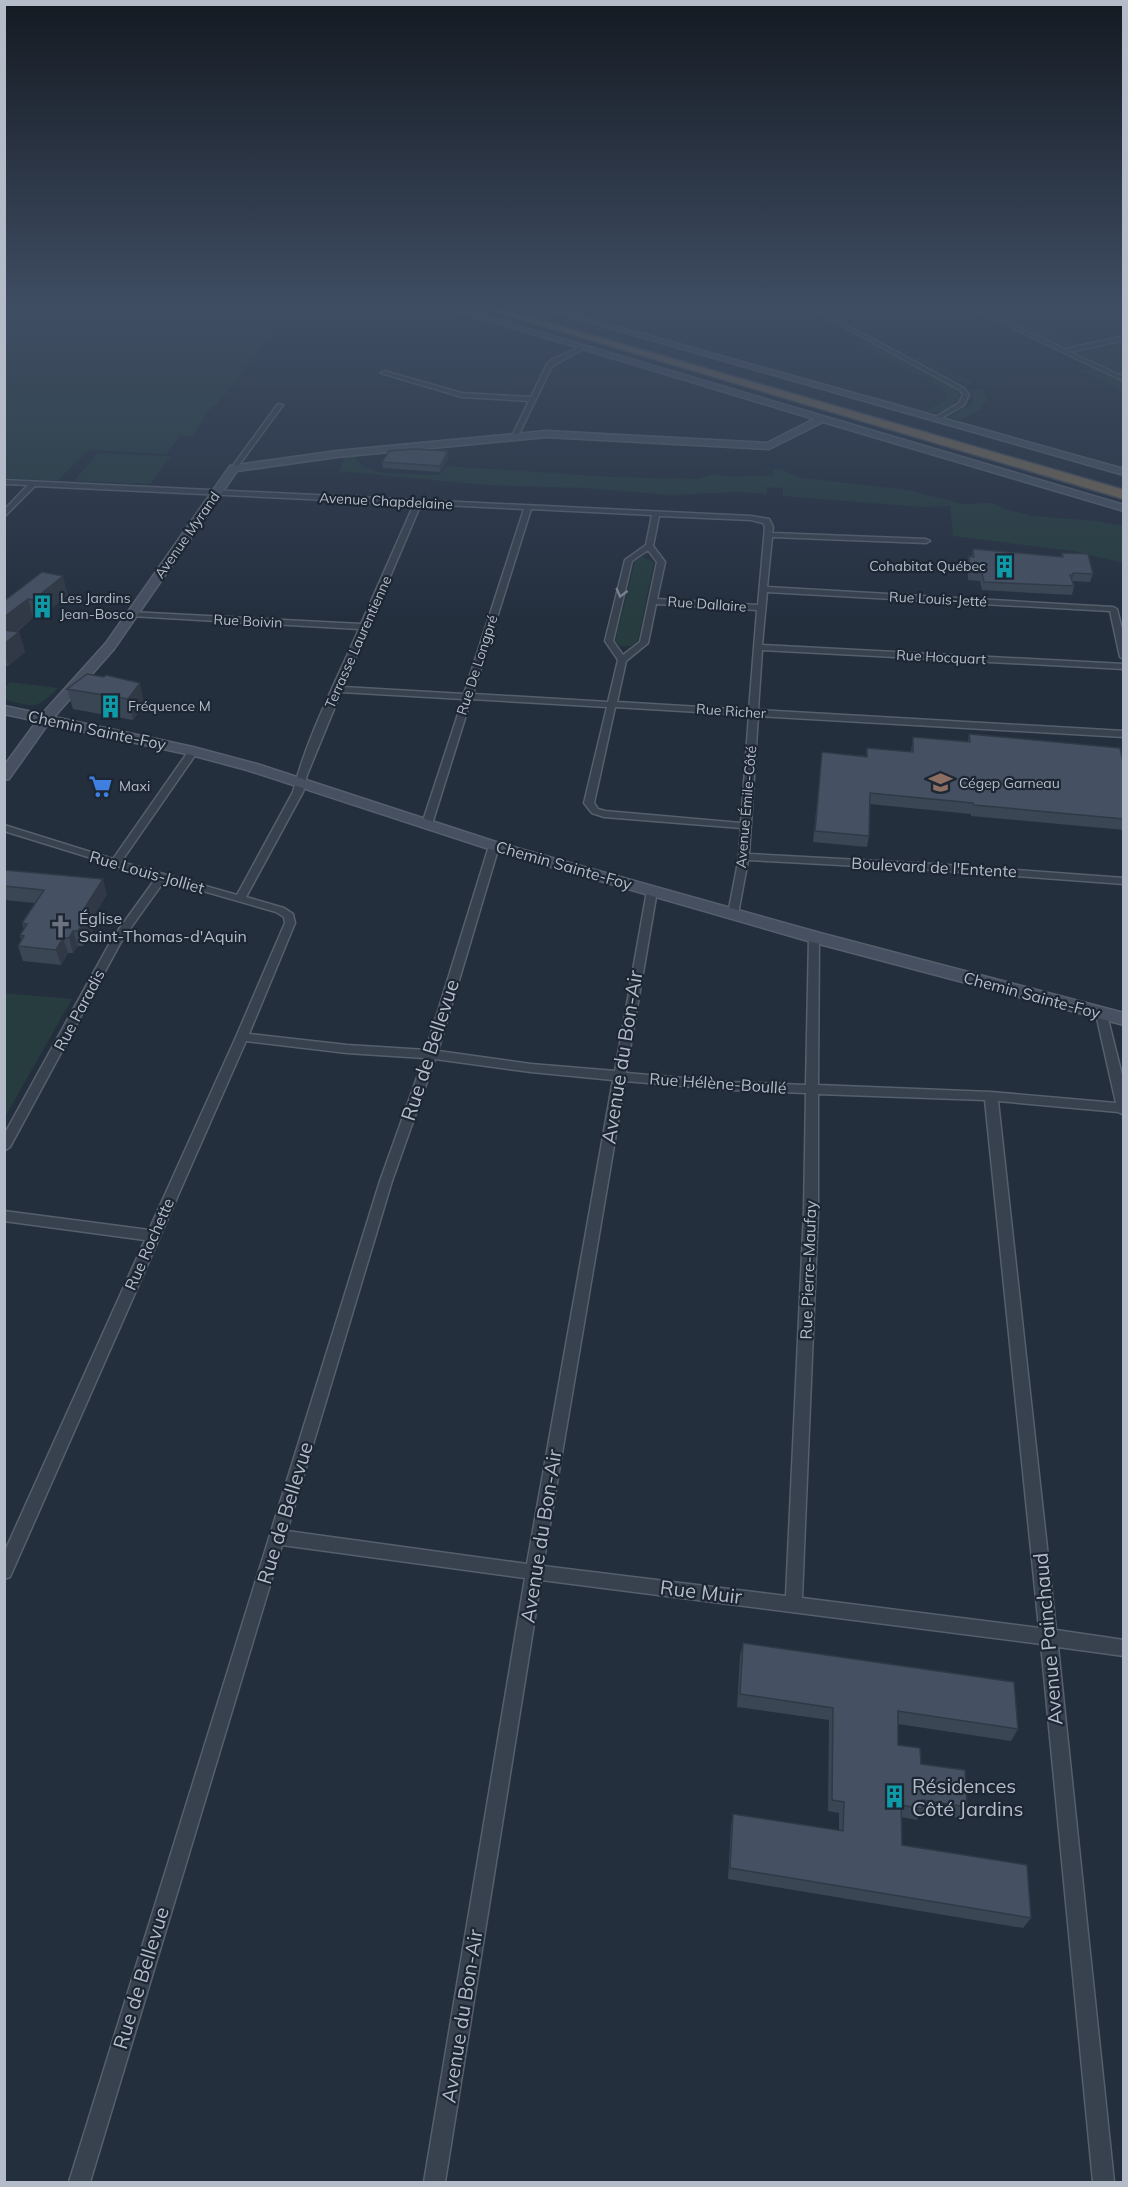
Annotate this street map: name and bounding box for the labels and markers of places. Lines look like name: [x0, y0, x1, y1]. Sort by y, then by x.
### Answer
building icon: Cohabitat Québec: [991, 553, 1017, 579]
place label: Cohabitat Québec: [869, 557, 986, 575]
place label: Les Jardins Jean-Bosco: [60, 589, 134, 623]
building icon: Les Jardins Jean-Bosco: [29, 593, 55, 619]
building icon: Fréquence M: [97, 693, 123, 719]
place label: Fréquence M: [128, 697, 211, 715]
school or university icon: Cégep Garneau: [928, 770, 954, 796]
supermarket icon: Maxi: [88, 773, 114, 799]
place label: Cégep Garneau: [959, 774, 1060, 792]
place label: Maxi: [119, 777, 150, 795]
place label: Église Saint-Thomas-d'Aquin: [79, 908, 247, 946]
church icon: Église Saint-Thomas-d'Aquin: [48, 914, 74, 940]
place label: Résidences Côté Jardins: [912, 1773, 1023, 1821]
building icon: Résidences Côté Jardins: [881, 1784, 907, 1810]

